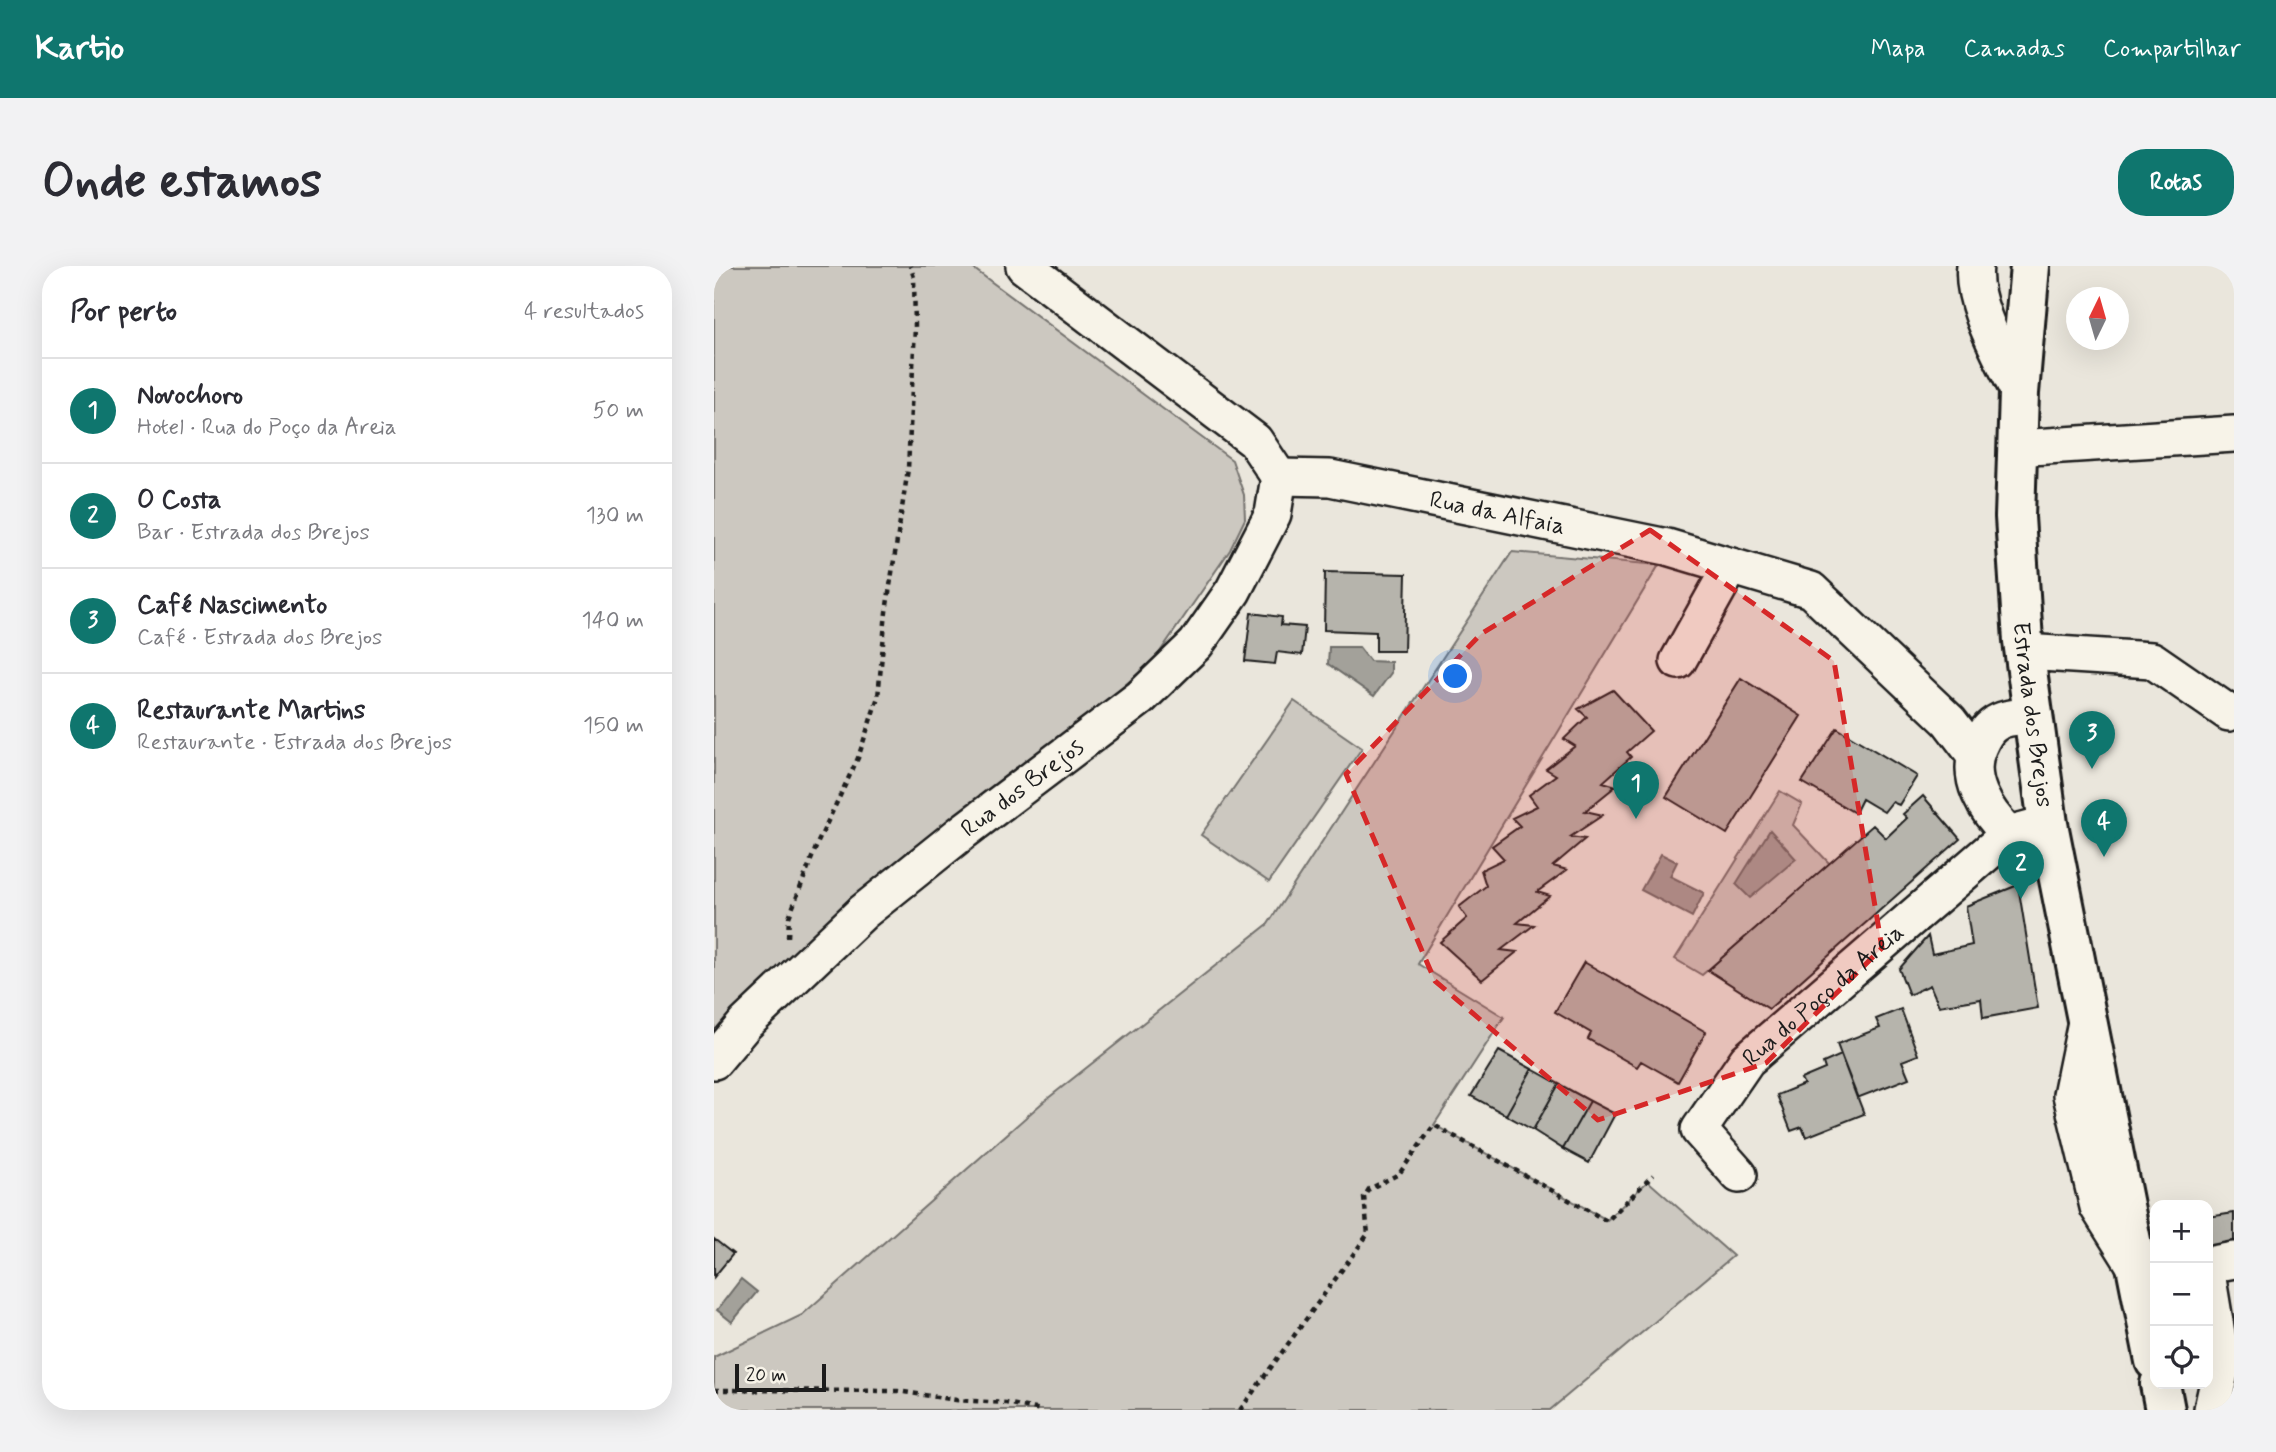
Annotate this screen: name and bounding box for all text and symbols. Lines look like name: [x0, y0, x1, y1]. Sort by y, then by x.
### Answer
text: Kartio: [35, 27, 124, 71]
text: Mapa: [1871, 34, 1925, 65]
text: Camadas: [1963, 34, 2065, 65]
text: Compartilhar: [2103, 34, 2241, 65]
button: Rotas: [2118, 149, 2234, 216]
text: Onde estamos: [42, 150, 322, 215]
north arrow: [2066, 287, 2129, 350]
text: Por perto: [70, 292, 177, 331]
text: 4 resultados: [524, 297, 644, 327]
text: Novochoro: [137, 379, 243, 413]
text: 1: [88, 396, 98, 426]
text: 50 m: [593, 396, 644, 426]
text: Hotel · Rua do Poço da Areia: [137, 413, 397, 443]
text: O Costa: [137, 484, 221, 518]
street label: Rua da Alfaia: [1427, 485, 1568, 543]
text: 2: [87, 501, 99, 531]
text: 130 m: [586, 501, 644, 531]
text: Bar · Estrada dos Brejos: [137, 518, 370, 548]
text: Café Nascimento: [137, 589, 327, 623]
text: 3: [88, 606, 98, 636]
text: 140 m: [581, 606, 644, 636]
street label: Estrada dos Brejos: [2005, 621, 2060, 810]
text: Café · Estrada dos Brejos: [137, 623, 382, 653]
your location: [1438, 659, 1472, 693]
text: Restaurante Martins: [137, 694, 366, 728]
text: 4: [86, 711, 100, 741]
text: 150 m: [583, 711, 644, 741]
pin: 3: [2069, 711, 2115, 769]
text: Restaurante · Estrada dos Brejos: [137, 728, 452, 758]
street label: Rua dos Brejos: [955, 732, 1091, 845]
pin: 1: [1613, 761, 1659, 819]
pin: 4: [2081, 799, 2127, 857]
pin: 2: [1998, 841, 2044, 899]
street label: Rua do Poço da Areia: [1736, 918, 1911, 1074]
map controls: [2150, 1200, 2213, 1389]
button: +: [2150, 1200, 2213, 1263]
button: −: [2150, 1263, 2213, 1326]
button: locate: [2150, 1326, 2213, 1389]
scale bar: [735, 1361, 826, 1393]
text: 20 m: [746, 1363, 786, 1388]

